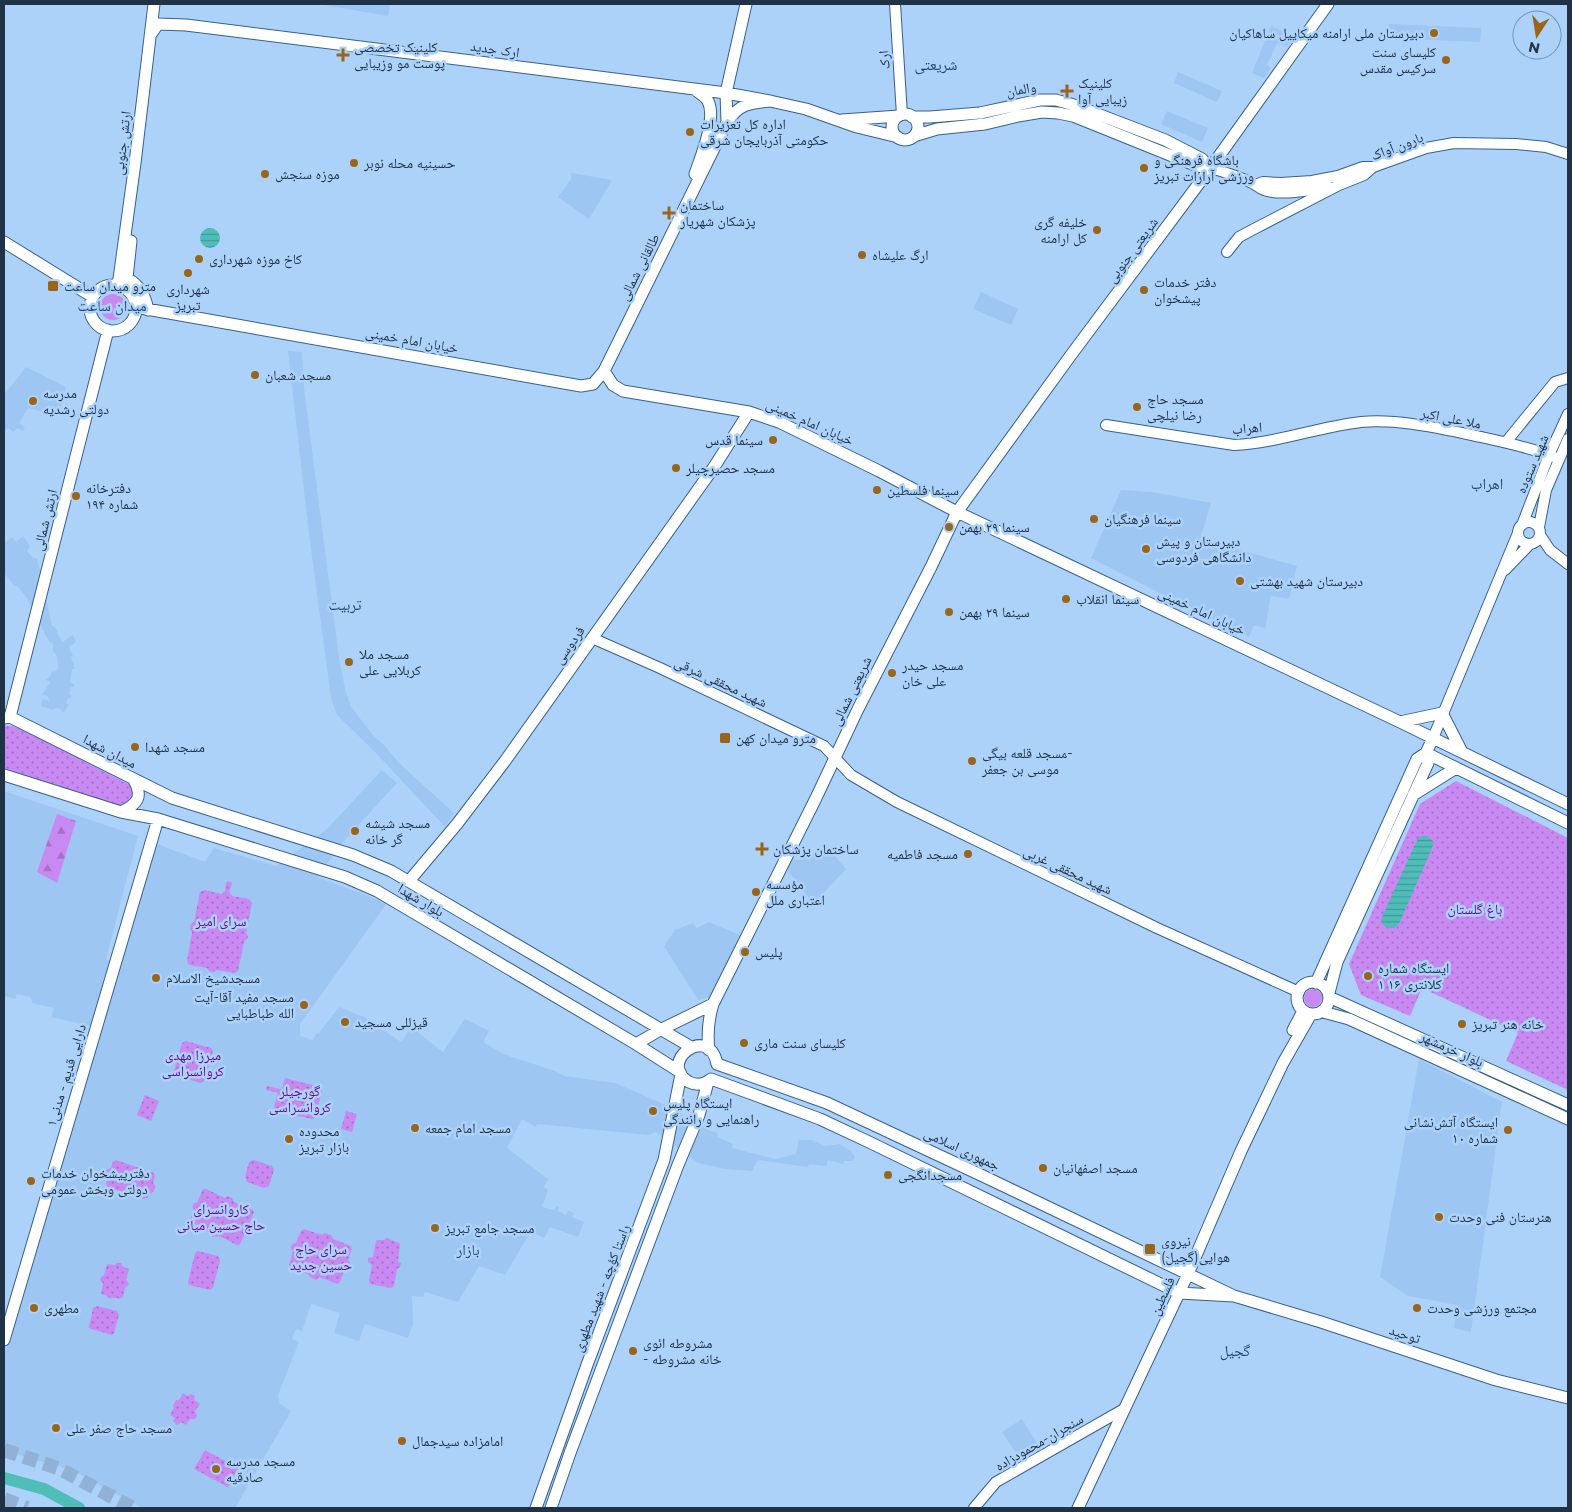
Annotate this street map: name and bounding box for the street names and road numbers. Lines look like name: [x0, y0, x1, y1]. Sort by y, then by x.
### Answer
street label: ارک جدید: [469, 37, 521, 61]
street label: ارک: [874, 50, 894, 70]
street label: والمان: [1004, 77, 1038, 101]
street label: ارتش جنوبی: [109, 110, 135, 176]
street label: بارون آواک: [1368, 128, 1426, 164]
street label: شریعتی جنوبی: [1102, 214, 1162, 286]
street label: طالقانی شمالی: [614, 230, 664, 304]
street label: خیابان امام خمینی: [364, 323, 460, 358]
street label: خیابان امام خمینی: [763, 395, 857, 450]
street label: ملا علی اکبر: [1418, 403, 1483, 433]
street label: اهراب: [1231, 418, 1263, 438]
street label: شهید ستوده: [1512, 432, 1552, 496]
street label: ارتش شمالی: [29, 487, 61, 553]
street label: خیابان امام خمینی: [1155, 583, 1248, 640]
street label: فردوسی: [549, 622, 589, 668]
street label: شهید محققی شرقی: [672, 653, 770, 711]
street label: شریعتی شمالی: [826, 653, 876, 729]
street label: میدان شهدا: [80, 730, 140, 772]
street label: شهید محققی غربی: [1021, 842, 1115, 898]
street label: بلوار شهدا: [395, 879, 448, 921]
street label: دارایی قدیم - مدنی۱: [42, 1021, 91, 1129]
street label: بلوار خرمشهر: [1417, 1027, 1487, 1071]
street label: جمهوری اسلامی: [921, 1124, 1003, 1174]
street label: راستا کؤچه - شهید مطهری: [568, 1222, 634, 1354]
street label: فلسطین: [1145, 1274, 1179, 1318]
street label: توحید: [1387, 1321, 1423, 1348]
street label: سنجران-محمودزاده: [992, 1409, 1086, 1475]

